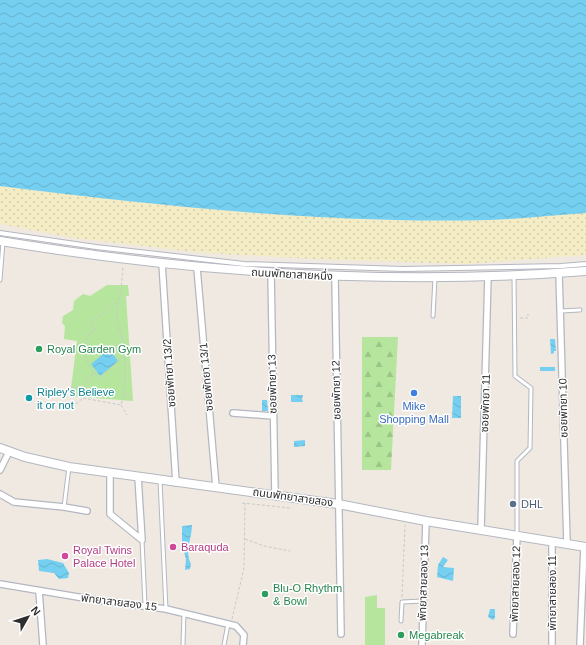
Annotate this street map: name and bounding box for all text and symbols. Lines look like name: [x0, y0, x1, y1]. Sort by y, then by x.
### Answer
street label: ถนนพัทยาสายหนึ่ง: [251, 264, 333, 282]
street label: ซอยพัทยา 13/2: [161, 338, 177, 408]
street label: ซอยพัทยา 13/1: [197, 342, 215, 412]
place label: Royal Garden Gym: [47, 343, 141, 355]
marker: Royal Garden Gym: [34, 344, 44, 354]
street label: ซอยพัทยา 13: [265, 354, 279, 414]
street label: ซอยพัทยา 12: [329, 360, 343, 420]
street label: ซอยพัทยา 11: [478, 373, 492, 433]
street label: ซอยพัทยา 10: [556, 378, 570, 438]
place label: Ripley's Believe it or not: [37, 386, 114, 411]
marker: Mike Shopping Mall: [409, 388, 419, 398]
marker: Ripley's Believe it or not: [24, 393, 34, 403]
place label: Mike Shopping Mall: [379, 400, 449, 425]
street label: ถนนพัทยาสายสอง: [252, 485, 334, 509]
place label: DHL: [521, 498, 543, 510]
marker: DHL: [508, 499, 518, 509]
place label: Baraquda: [181, 541, 230, 553]
marker: Baraquda: [168, 542, 178, 552]
place label: Royal Twins Palace Hotel: [73, 544, 135, 569]
street label: พัทยาสายสอง 13: [416, 545, 430, 621]
street label: พัทยาสายสอง 12: [508, 546, 522, 622]
marker: Royal Twins Palace Hotel: [60, 551, 70, 561]
street label: พัทยาสายสอง 11: [546, 555, 558, 631]
place label: Blu-O Rhythm & Bowl: [273, 582, 342, 607]
marker: Blu-O Rhythm & Bowl: [260, 589, 270, 599]
street label: พัทยาสายสอง 15: [80, 591, 158, 613]
north arrow: [8, 597, 48, 637]
text: N: [29, 604, 43, 618]
place label: Megabreak: [409, 629, 465, 641]
marker: Megabreak: [396, 630, 406, 640]

